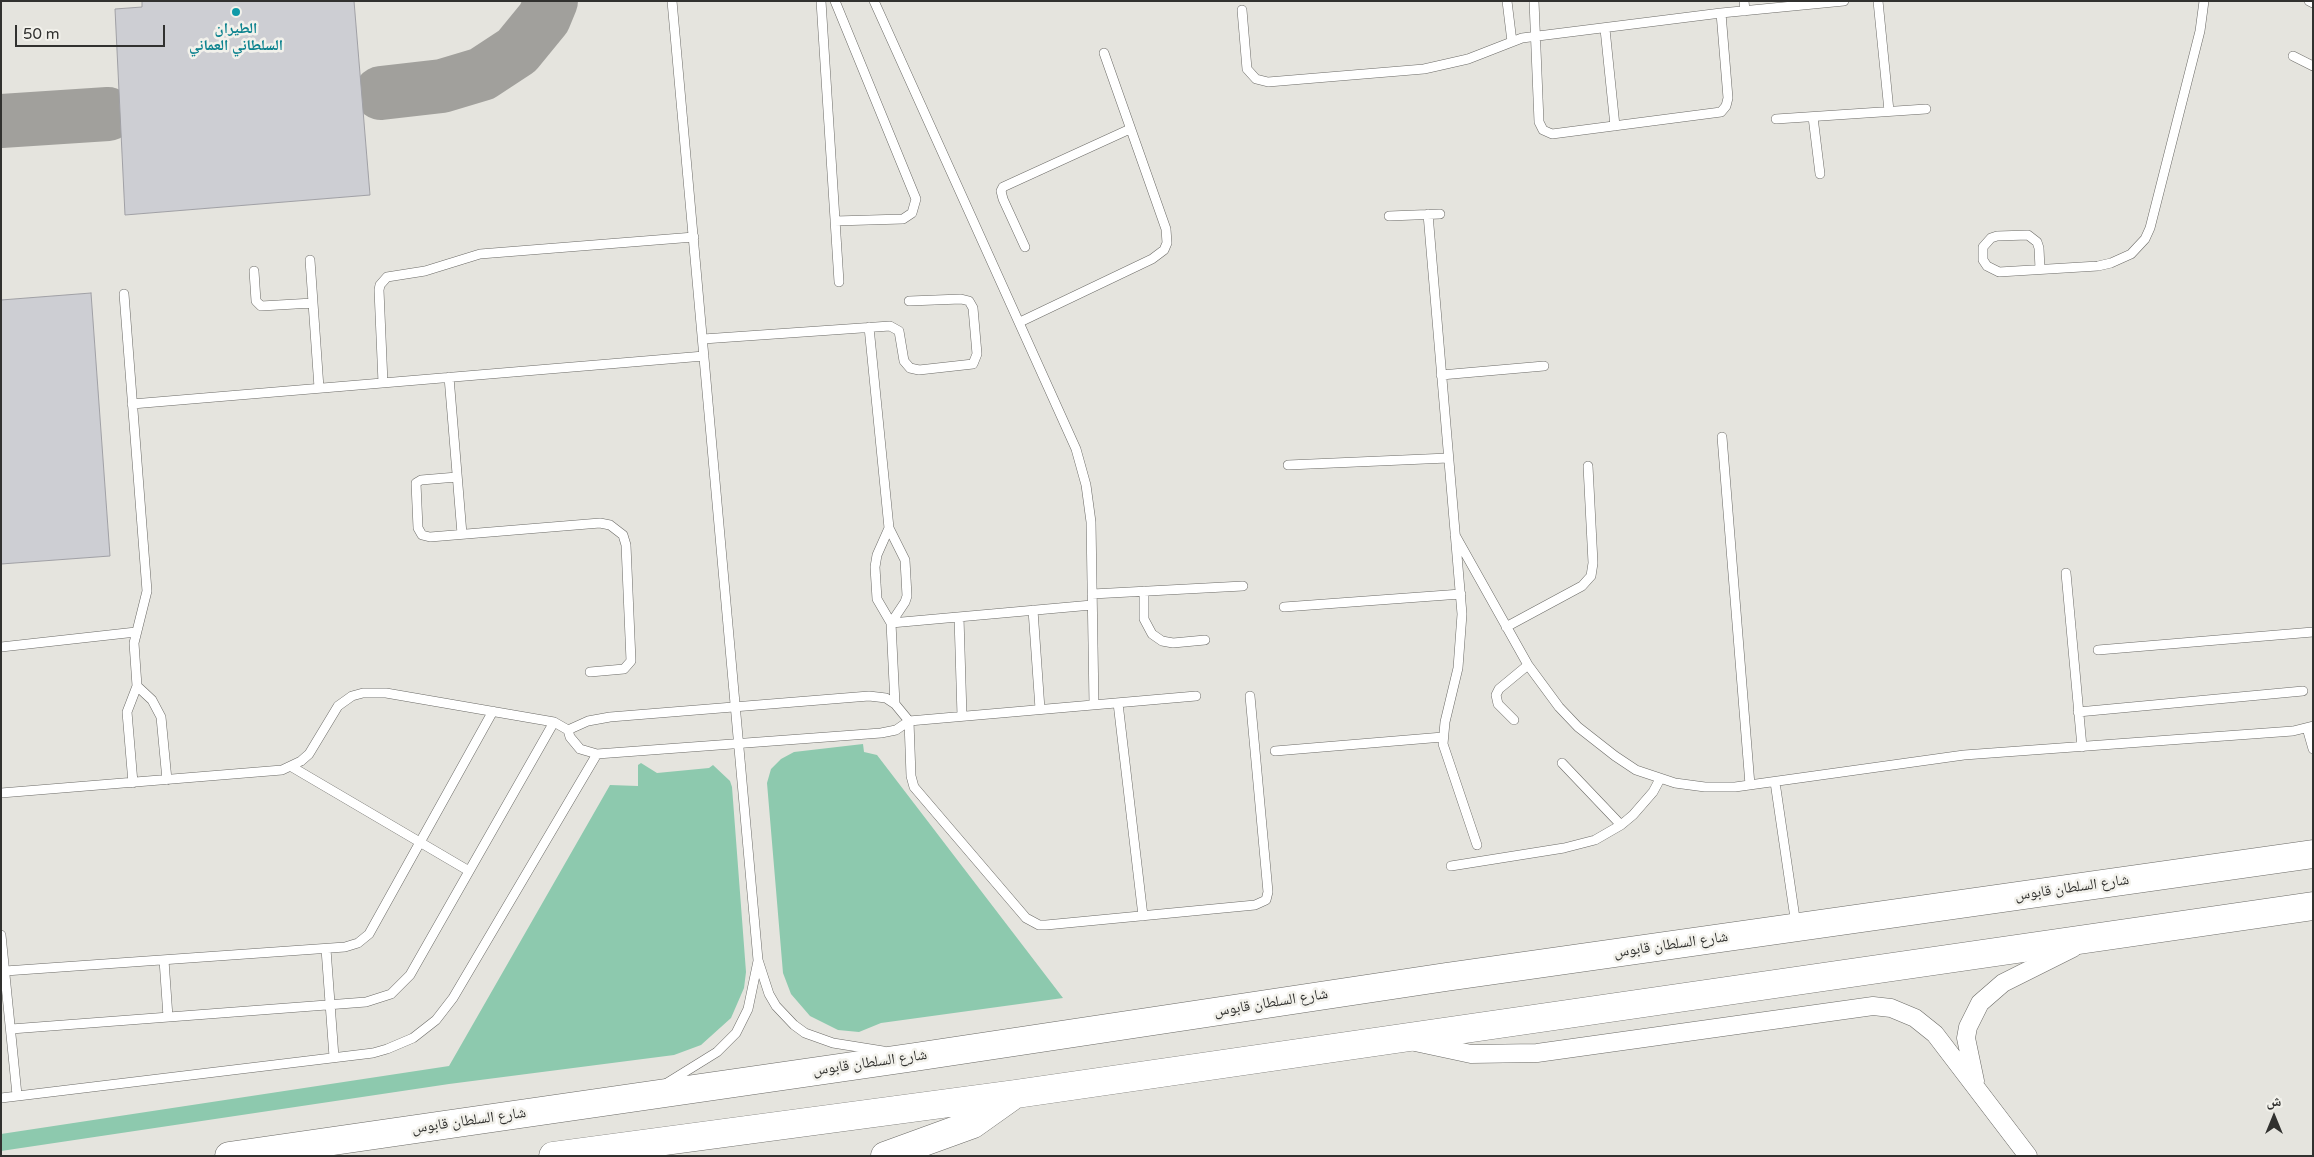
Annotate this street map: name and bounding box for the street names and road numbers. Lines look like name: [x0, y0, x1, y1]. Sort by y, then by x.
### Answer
street label: شارع السلطان قابوس: [2014, 871, 2130, 905]
street label: شارع السلطان قابوس: [1613, 928, 1729, 962]
street label: شارع السلطان قابوس: [1213, 985, 1329, 1021]
street label: شارع السلطان قابوس: [812, 1046, 928, 1080]
street label: شارع السلطان قابوس: [411, 1104, 527, 1138]

